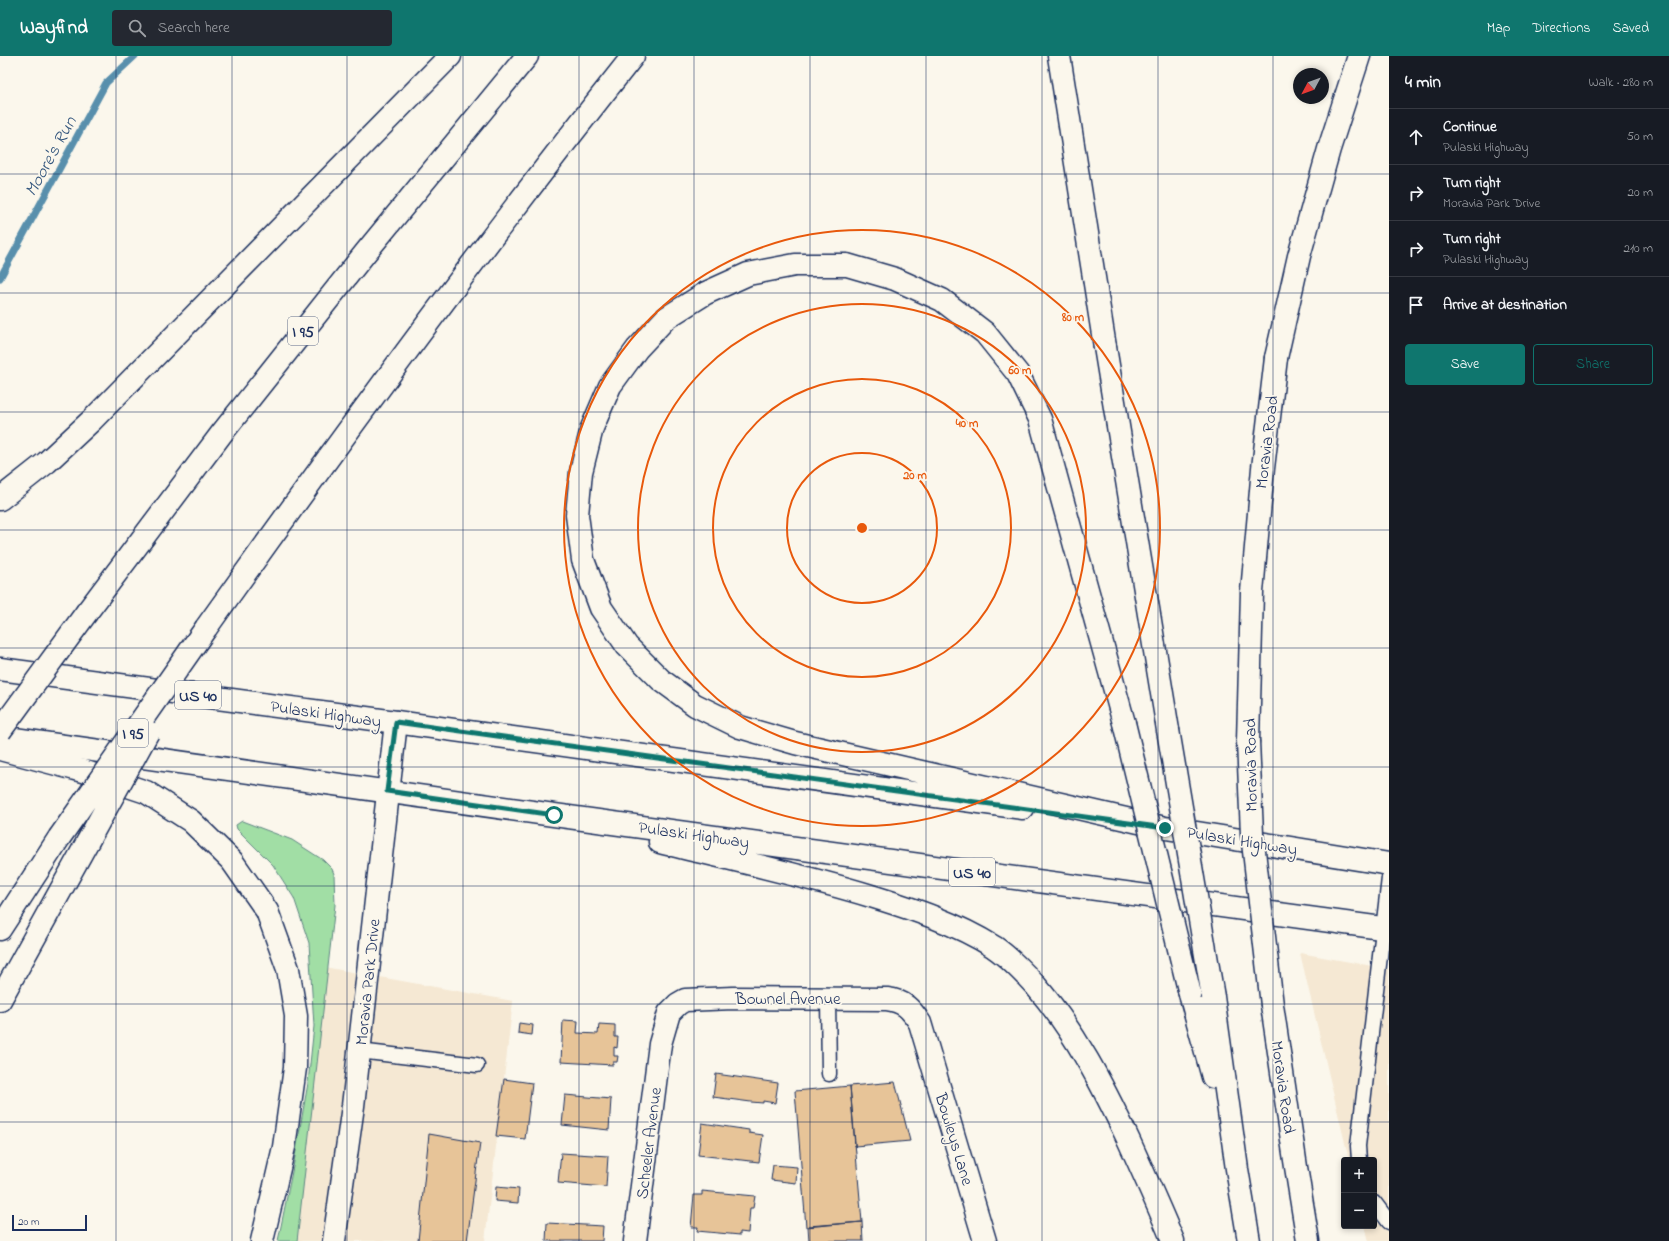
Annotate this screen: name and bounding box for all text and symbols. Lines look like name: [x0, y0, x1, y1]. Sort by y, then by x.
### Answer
search box: [112, 10, 392, 46]
text: Wayfind: [20, 15, 88, 42]
icon: search: [126, 17, 148, 39]
text: Search here: [158, 17, 230, 39]
text: Map: [1487, 18, 1510, 39]
text: Directions: [1532, 18, 1590, 39]
text: Saved: [1612, 18, 1649, 39]
north arrow: [1293, 68, 1329, 104]
text: 4 min: [1405, 70, 1441, 95]
text: Walk · 280 m: [1588, 73, 1653, 92]
water label: Moore's Run: [19, 111, 85, 202]
text: Continue: [1443, 116, 1497, 138]
icon: ahead: [1405, 126, 1427, 148]
text: 50 m: [1627, 127, 1653, 146]
text: Pulaski Highway: [1443, 138, 1528, 157]
text: Turn right: [1443, 172, 1501, 194]
icon: right: [1405, 182, 1427, 204]
text: 20 m: [1628, 183, 1653, 202]
text: Moravia Park Drive: [1443, 194, 1540, 213]
text: Turn right: [1443, 228, 1501, 250]
icon: right: [1405, 238, 1427, 260]
text: 210 m: [1623, 239, 1653, 258]
text: Pulaski Highway: [1443, 250, 1528, 269]
icon: arrive: [1405, 294, 1427, 316]
text: Arrive at destination: [1443, 294, 1567, 316]
text: 80 m: [1061, 309, 1085, 327]
road number: I 95: [288, 317, 318, 345]
button: Save: [1405, 344, 1525, 385]
button: Share: [1533, 344, 1653, 385]
text: 60 m: [1008, 362, 1032, 380]
street label: Moravia Road: [1249, 394, 1286, 490]
text: 40 m: [955, 415, 979, 433]
text: 20 m: [902, 467, 927, 485]
centre of rings: [855, 521, 869, 535]
road number: US 40: [175, 681, 221, 709]
street label: Pulaski Highway: [268, 694, 383, 737]
street label: Moravia Road: [1238, 718, 1265, 812]
road number: I 95: [118, 719, 148, 747]
route start: [545, 806, 563, 824]
street label: Pulaski Highway: [636, 815, 751, 858]
route end: [1156, 819, 1174, 837]
street label: Pulaski Highway: [1184, 820, 1299, 865]
road number: US 40: [949, 858, 995, 886]
street label: Moravia Park Drive: [349, 917, 388, 1047]
street label: Bownel Avenue: [734, 987, 841, 1012]
street label: Moravia Road: [1264, 1039, 1301, 1136]
street label: Scheeler Avenue: [630, 1085, 669, 1201]
street label: Bowleys Lane: [926, 1089, 980, 1189]
map controls: [1341, 1157, 1377, 1229]
button: +: [1341, 1157, 1377, 1193]
button: −: [1341, 1193, 1377, 1229]
scale bar: [12, 1213, 87, 1232]
text: 20 m: [18, 1214, 40, 1230]

